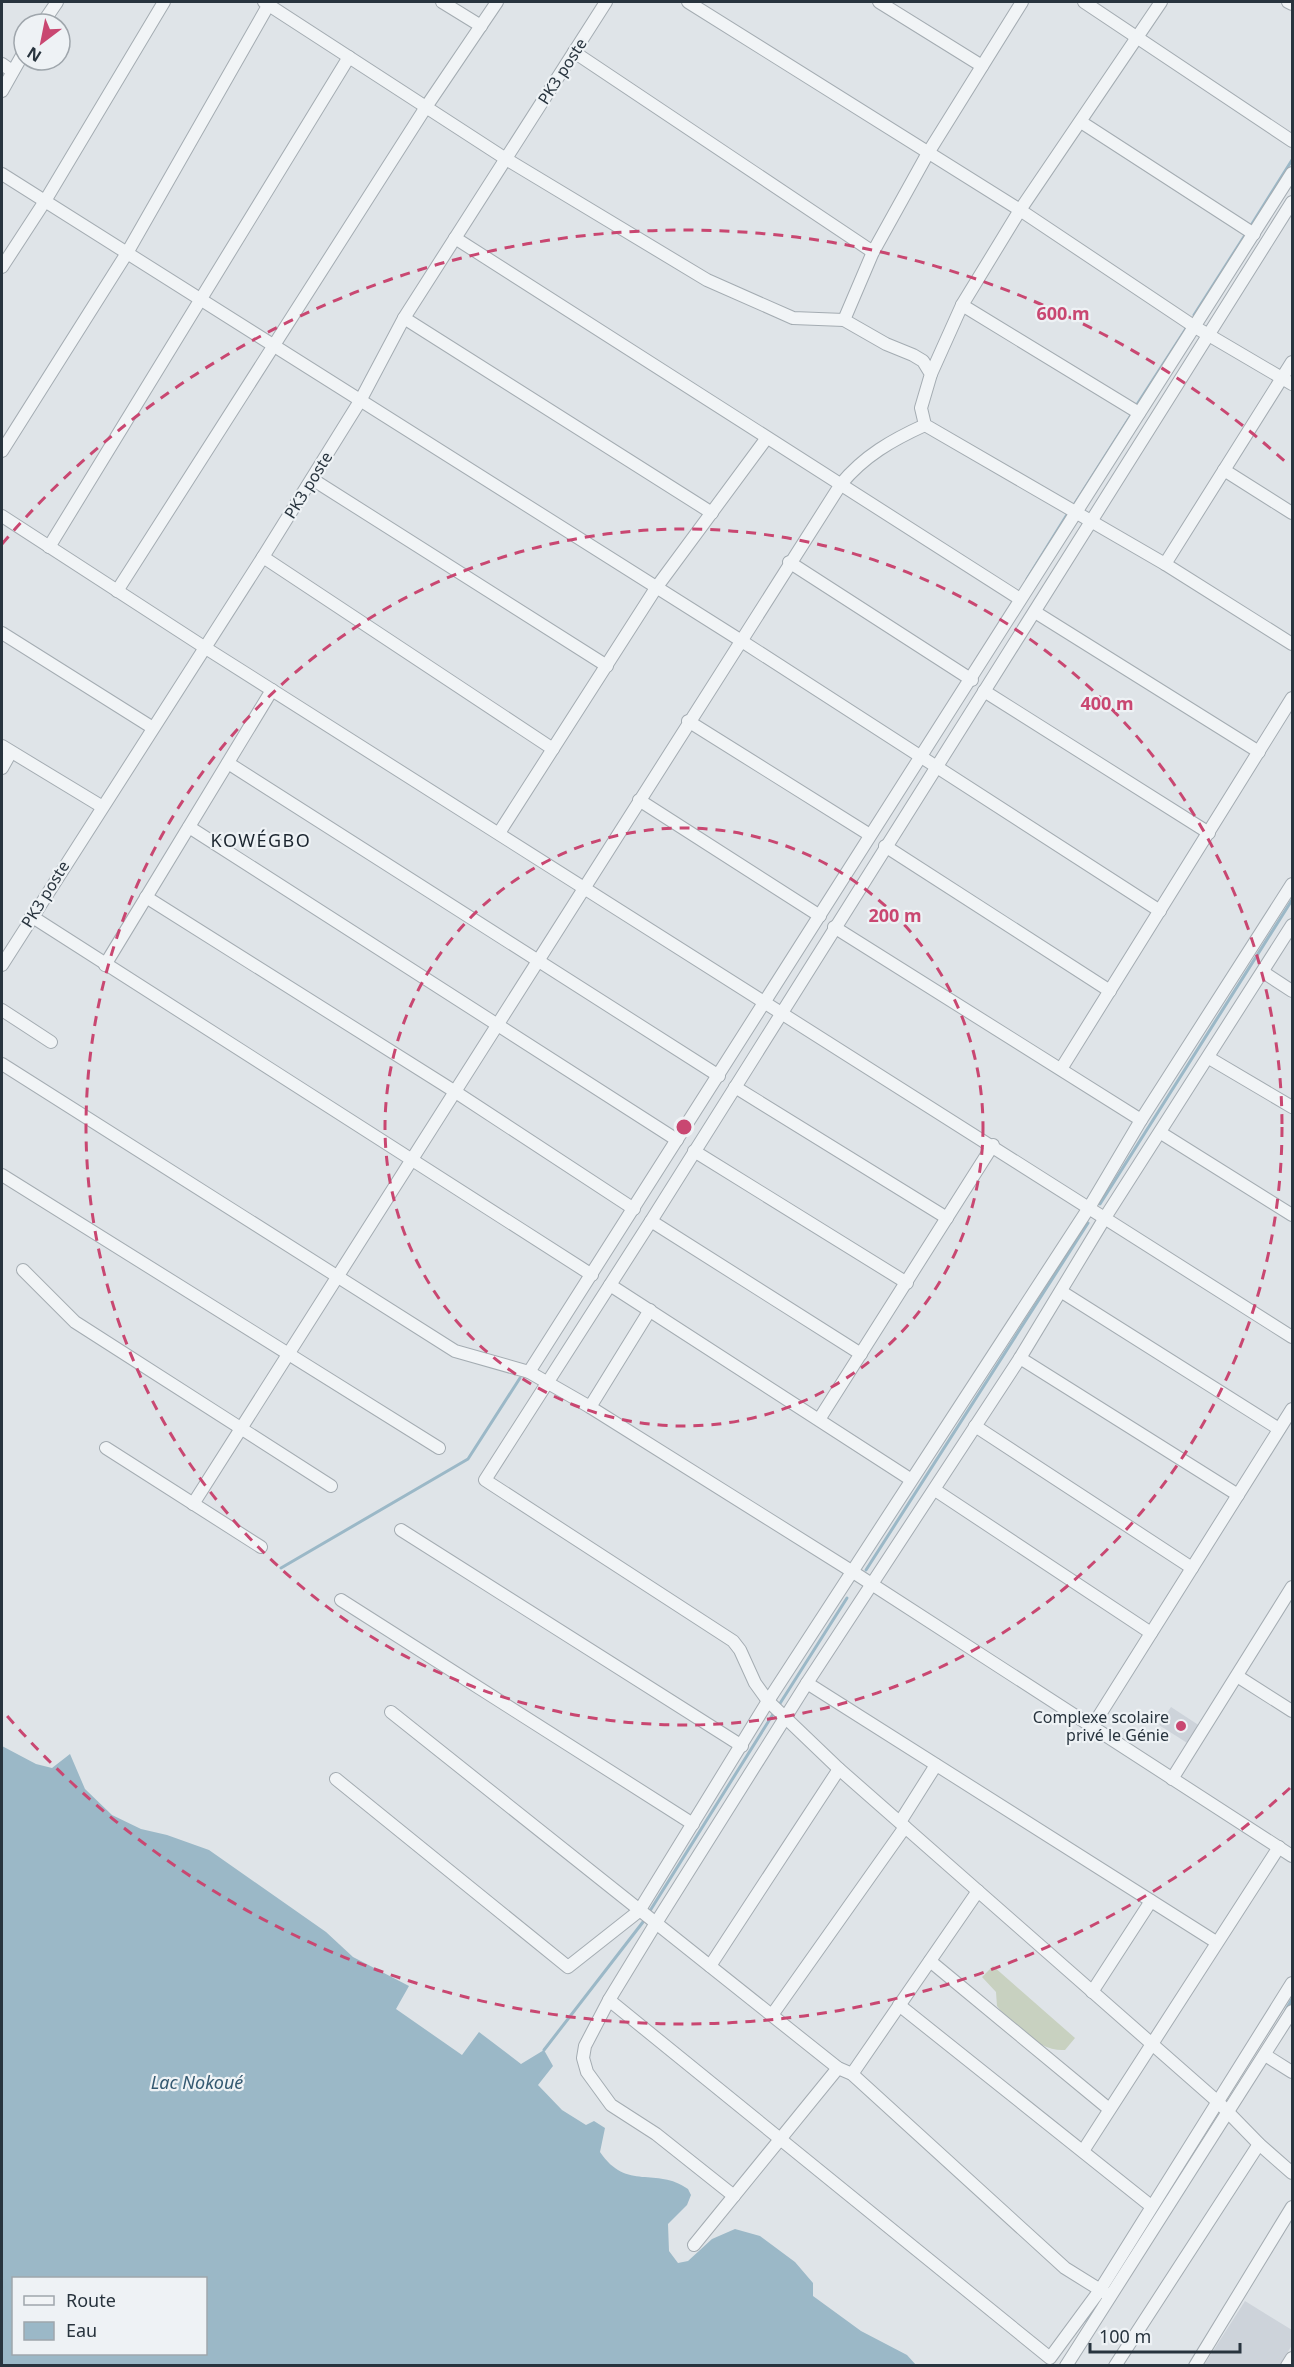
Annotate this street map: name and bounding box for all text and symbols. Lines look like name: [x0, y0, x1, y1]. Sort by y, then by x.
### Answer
north arrow: [12, 12, 72, 72]
street label: PK3 poste: [532, 34, 592, 108]
text: N: [23, 42, 45, 67]
text: 600 m: [1036, 301, 1090, 325]
street label: PK3 poste: [279, 447, 337, 523]
text: 400 m: [1080, 691, 1134, 715]
district label: KOWÉGBO: [211, 828, 311, 852]
street label: PK3 poste: [16, 856, 74, 932]
text: 200 m: [868, 903, 922, 927]
centre of rings: [674, 1117, 694, 1137]
place label: Complexe scolaire privé le Génie: [1033, 1706, 1169, 1746]
marker: Complexe scolaire privé le Génie: [1174, 1719, 1188, 1733]
water label: Lac Nokoué: [151, 2070, 243, 2094]
legend: [12, 2277, 207, 2355]
text: Route: [66, 2288, 116, 2312]
scale bar: [1090, 2316, 1240, 2354]
text: Eau: [66, 2318, 97, 2342]
text: 100 m: [1099, 2324, 1151, 2348]

